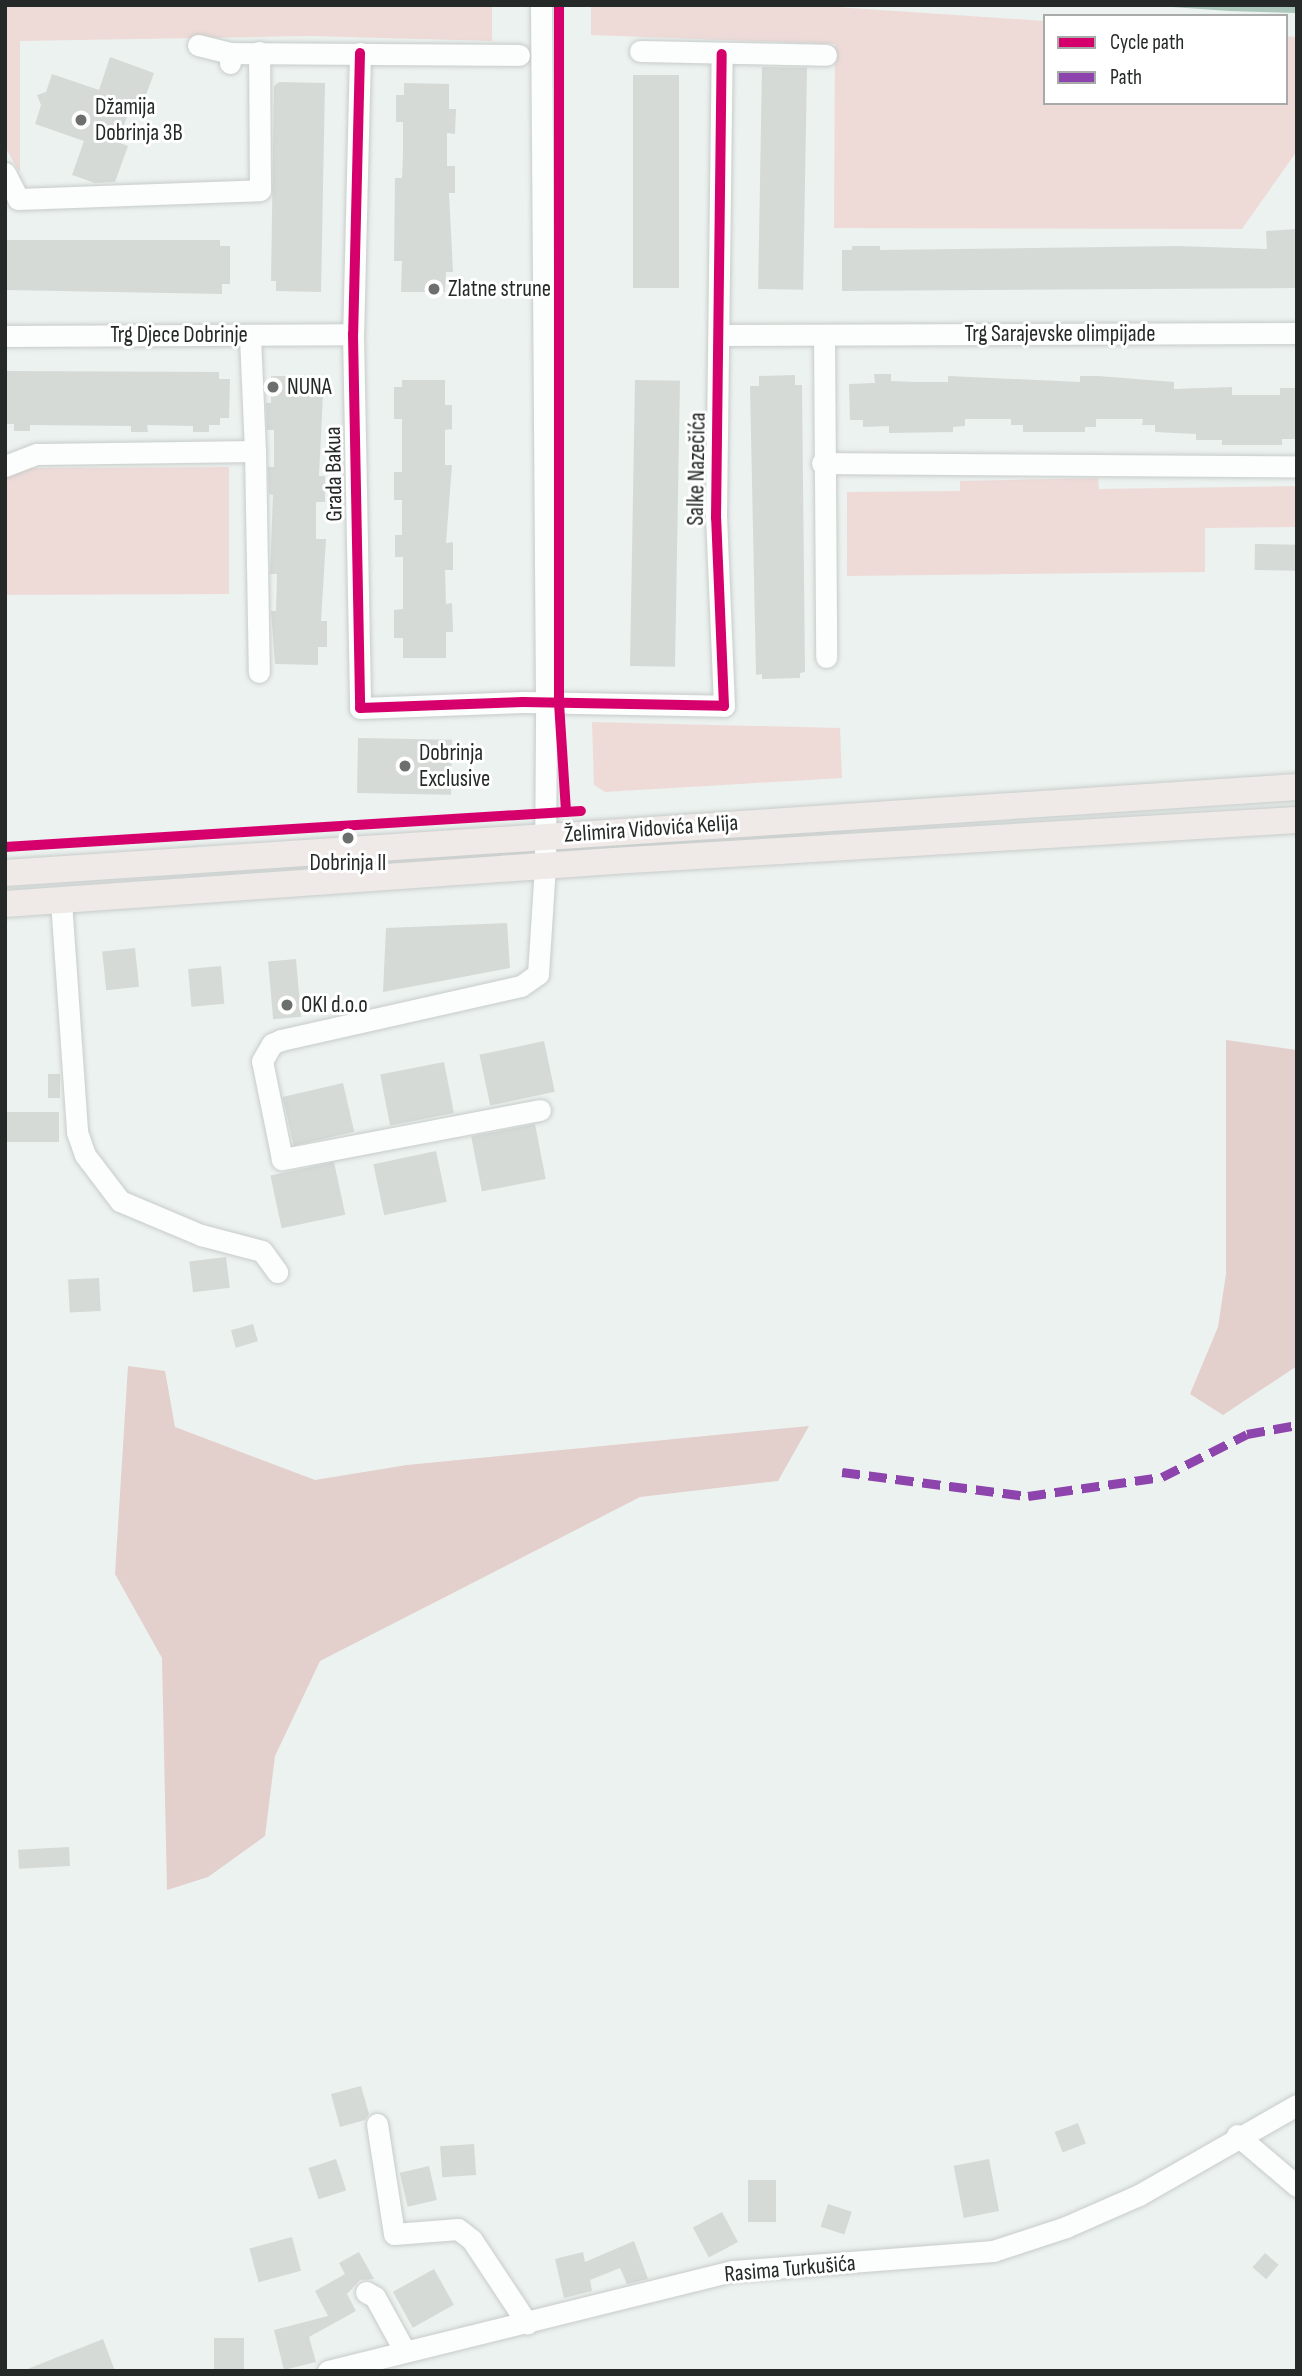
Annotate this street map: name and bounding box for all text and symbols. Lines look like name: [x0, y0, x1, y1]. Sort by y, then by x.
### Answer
legend: [1043, 14, 1288, 105]
text: Cycle path: [1110, 30, 1184, 55]
text: Path: [1110, 65, 1142, 90]
place label: Džamija Dobrinja 3B: [95, 93, 183, 147]
marker: Džamija Dobrinja 3B: [73, 112, 89, 128]
place label: Zlatne strune: [448, 275, 551, 303]
marker: Zlatne strune: [426, 281, 442, 297]
street label: Trg Sarajevske olimpijade: [965, 320, 1155, 348]
street label: Trg Djece Dobrinje: [110, 321, 248, 349]
place label: NUNA: [287, 373, 332, 401]
marker: NUNA: [265, 379, 281, 395]
street label: Salke Nazečića: [682, 412, 712, 526]
street label: Grada Bakua: [319, 426, 349, 522]
place label: Dobrinja Exclusive: [419, 739, 490, 793]
marker: Dobrinja Exclusive: [397, 758, 413, 774]
street label: Želimira Vidovića Kelija: [563, 809, 739, 849]
marker: Dobrinja II: [340, 830, 356, 846]
place label: Dobrinja II: [309, 849, 387, 877]
place label: OKI d.o.o: [301, 991, 368, 1019]
marker: OKI d.o.o: [279, 997, 295, 1013]
street label: Rasima Turkušića: [723, 2250, 857, 2288]

